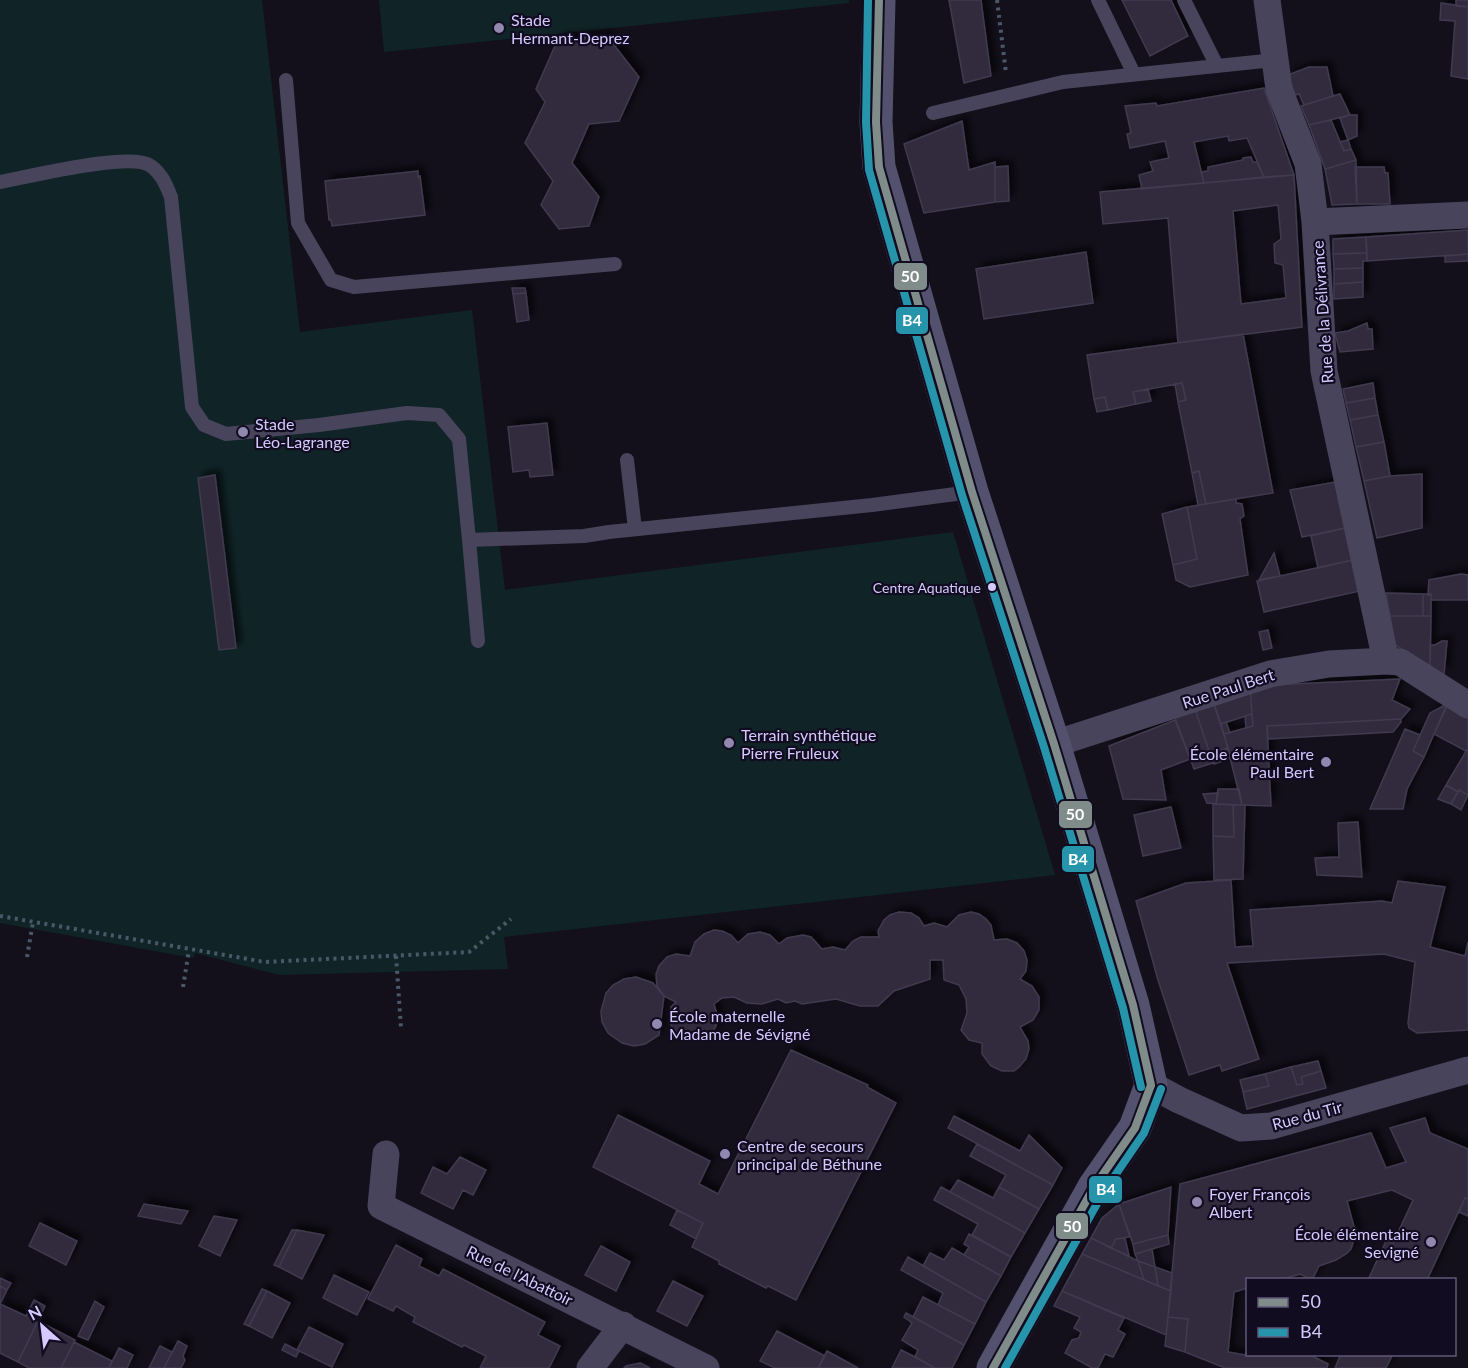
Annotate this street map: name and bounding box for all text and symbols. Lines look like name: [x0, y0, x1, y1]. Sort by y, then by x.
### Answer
place label: Stade Hermant-Deprez: [511, 10, 630, 47]
marker: Stade Hermant-Deprez: [492, 21, 506, 35]
street label: Rue de la Délivrance: [1308, 240, 1336, 384]
line badge: 50: [893, 262, 928, 291]
text: 50: [901, 266, 919, 285]
line badge: B4: [895, 306, 929, 335]
text: B4: [902, 310, 922, 329]
place label: Stade Léo-Lagrange: [255, 414, 350, 451]
marker: Stade Léo-Lagrange: [236, 425, 250, 439]
place label: Centre Aquatique: [873, 579, 981, 596]
marker: Centre Aquatique: [986, 581, 998, 593]
street label: Rue Paul Bert: [1180, 664, 1277, 712]
place label: Terrain synthétique Pierre Fruleux: [741, 725, 876, 762]
marker: Terrain synthétique Pierre Fruleux: [722, 736, 736, 750]
place label: École élémentaire Paul Bert: [1190, 744, 1314, 781]
marker: École élémentaire Paul Bert: [1319, 755, 1333, 769]
line badge: 50: [1058, 800, 1093, 829]
text: 50: [1066, 804, 1084, 823]
line badge: B4: [1061, 845, 1095, 873]
text: B4: [1068, 849, 1088, 868]
place label: École maternelle Madame de Sévigné: [669, 1006, 810, 1043]
marker: École maternelle Madame de Sévigné: [650, 1017, 664, 1031]
street label: Rue du Tir: [1270, 1096, 1344, 1133]
place label: Centre de secours principal de Béthune: [737, 1136, 882, 1173]
marker: Centre de secours principal de Béthune: [718, 1147, 732, 1161]
line badge: B4: [1088, 1175, 1123, 1204]
text: B4: [1096, 1179, 1116, 1198]
place label: Foyer François Albert: [1209, 1184, 1311, 1221]
marker: Foyer François Albert: [1190, 1195, 1204, 1209]
line badge: 50: [1055, 1212, 1089, 1240]
text: 50: [1063, 1216, 1081, 1235]
place label: École élémentaire Sevigné: [1295, 1224, 1419, 1261]
marker: École élémentaire Sevigné: [1424, 1235, 1438, 1249]
street label: Rue de l'Abattoir: [464, 1241, 576, 1309]
legend: [1246, 1278, 1456, 1356]
text: 50: [1300, 1290, 1321, 1312]
north arrow: [12, 1296, 72, 1356]
text: N: [25, 1301, 45, 1324]
text: B4: [1300, 1320, 1322, 1342]

